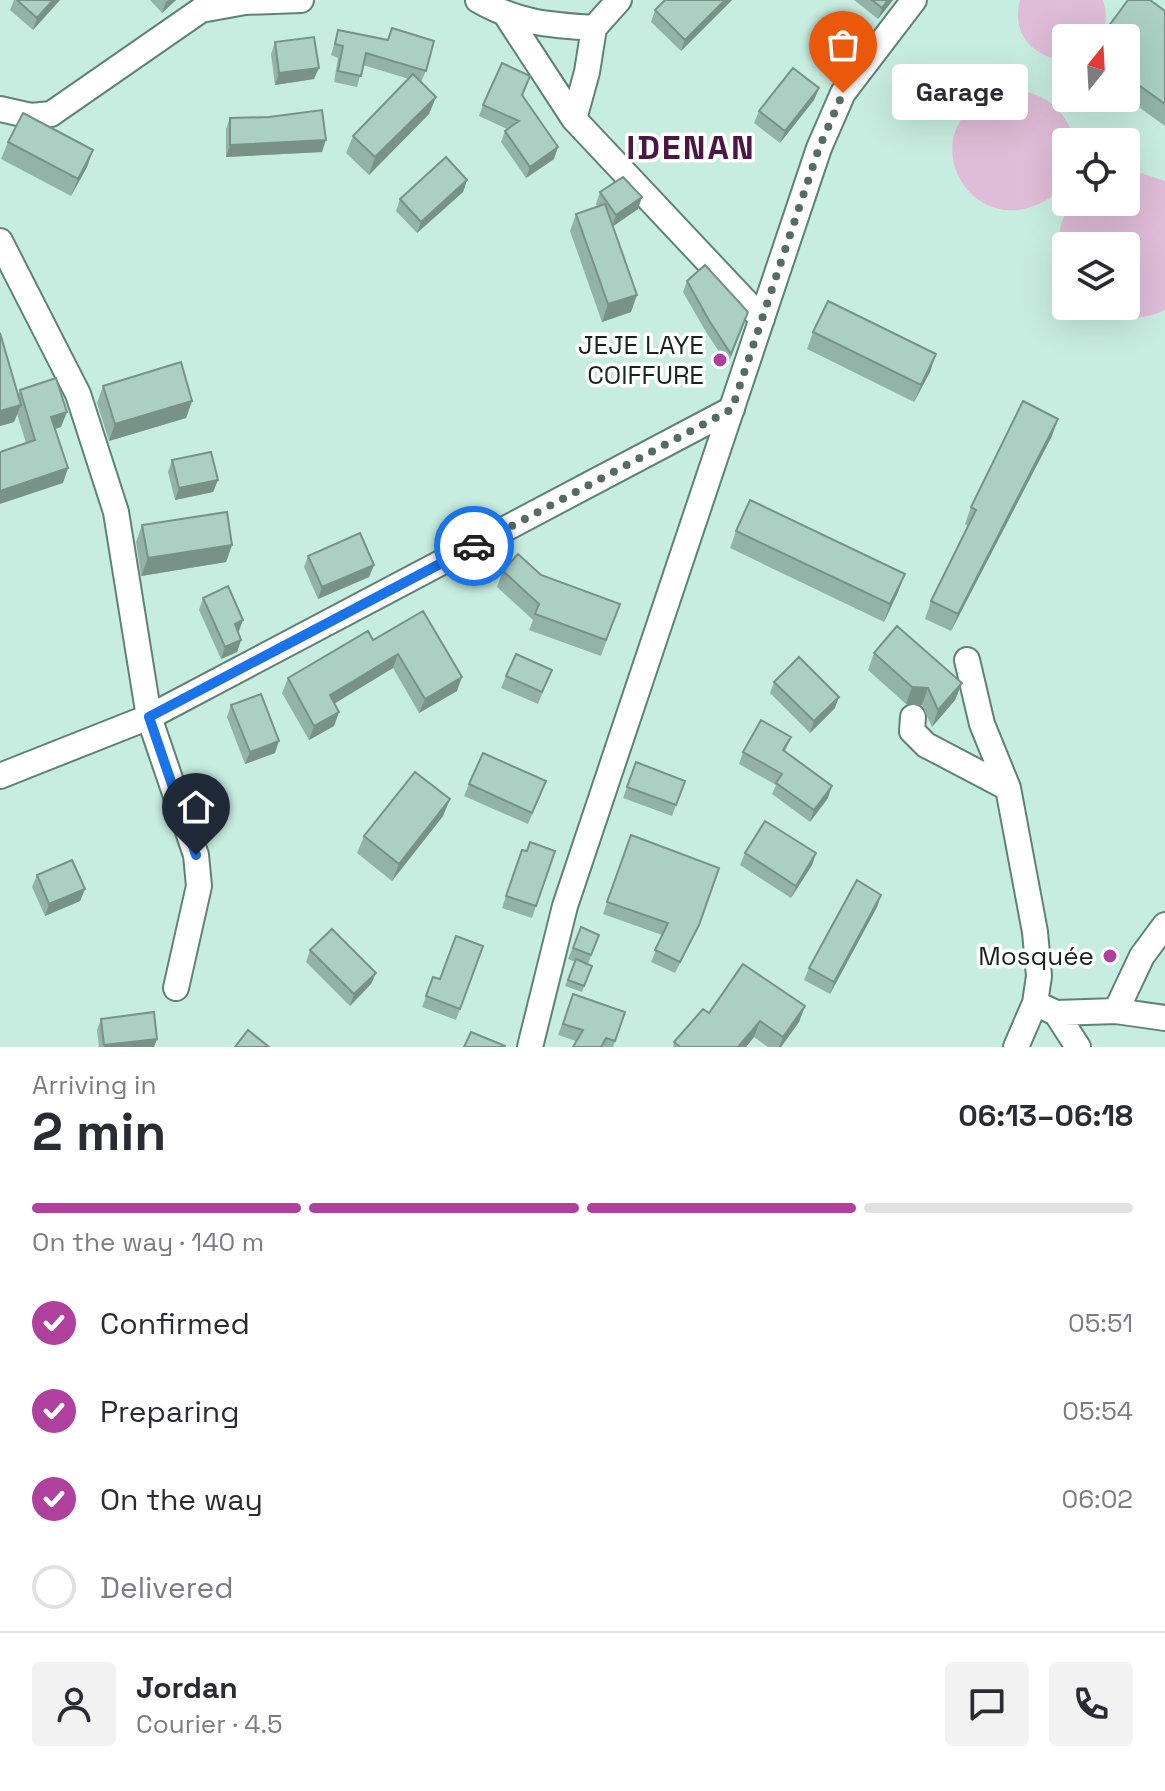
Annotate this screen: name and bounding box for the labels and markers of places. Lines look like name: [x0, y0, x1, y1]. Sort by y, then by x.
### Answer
pin: [809, 11, 877, 93]
callout: Garage: [891, 65, 1027, 121]
place label: JEJE LAYE COIFFURE: [578, 328, 704, 392]
marker: JEJE LAYE COIFFURE: [711, 351, 729, 369]
pin: [162, 773, 230, 855]
place label: Mosquée: [978, 939, 1094, 973]
marker: Mosquée: [1101, 947, 1119, 965]

